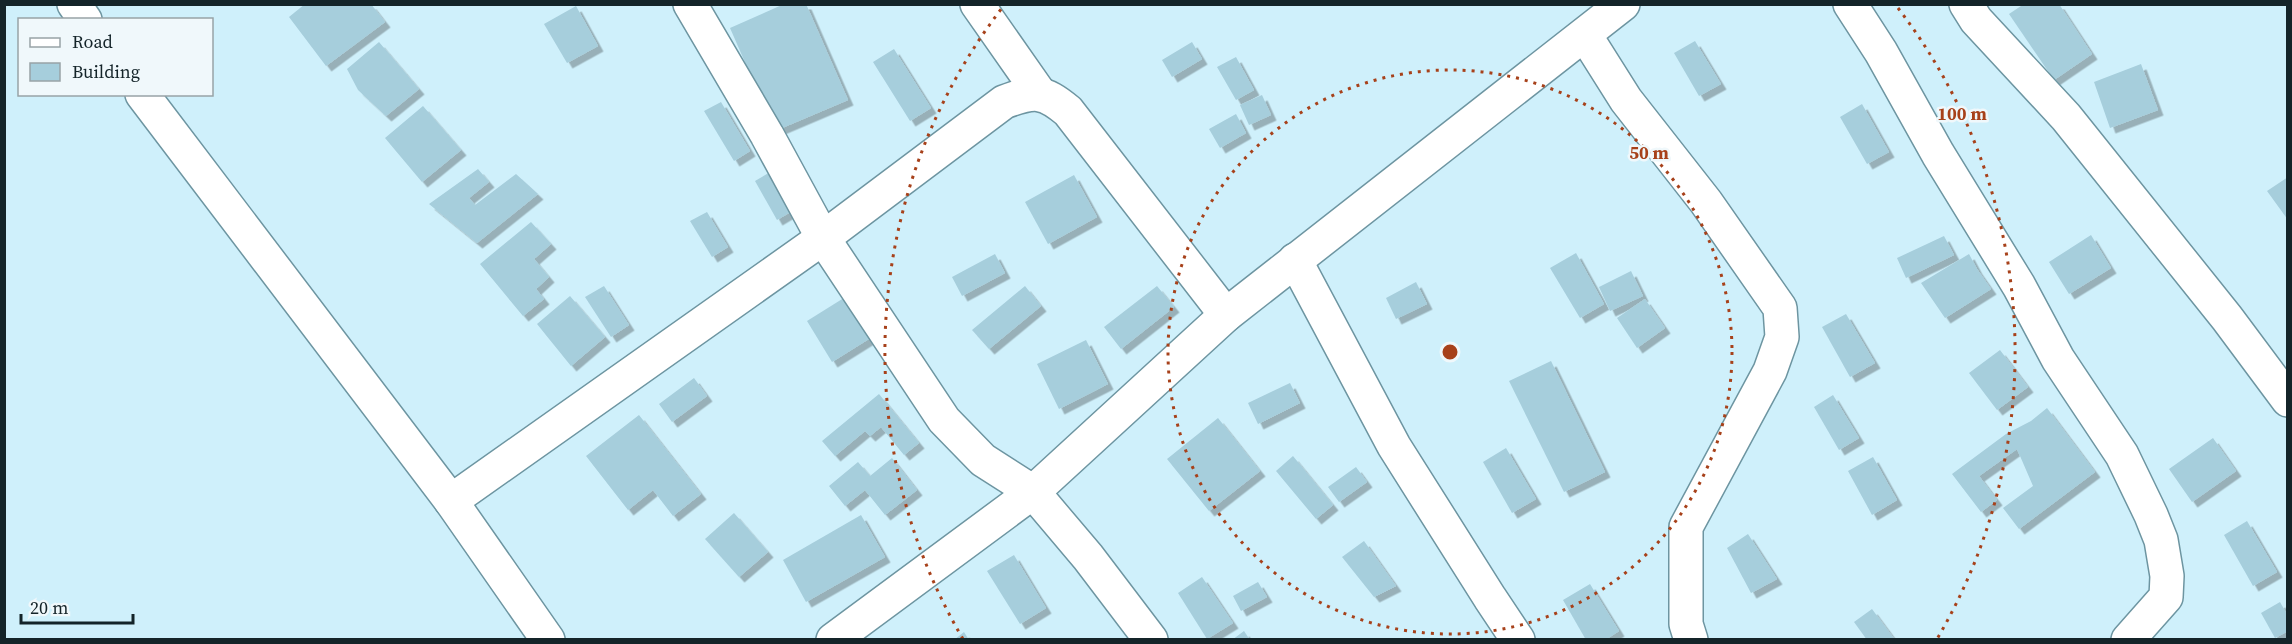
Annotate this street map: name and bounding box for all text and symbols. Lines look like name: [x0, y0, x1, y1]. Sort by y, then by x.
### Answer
legend: [18, 18, 213, 96]
text: Road: [72, 29, 113, 54]
text: Building: [72, 59, 140, 84]
text: 100 m: [1937, 101, 1987, 126]
text: 50 m: [1629, 140, 1669, 165]
centre of rings: [1440, 342, 1460, 362]
scale bar: [21, 587, 134, 625]
text: 20 m: [30, 595, 68, 620]

